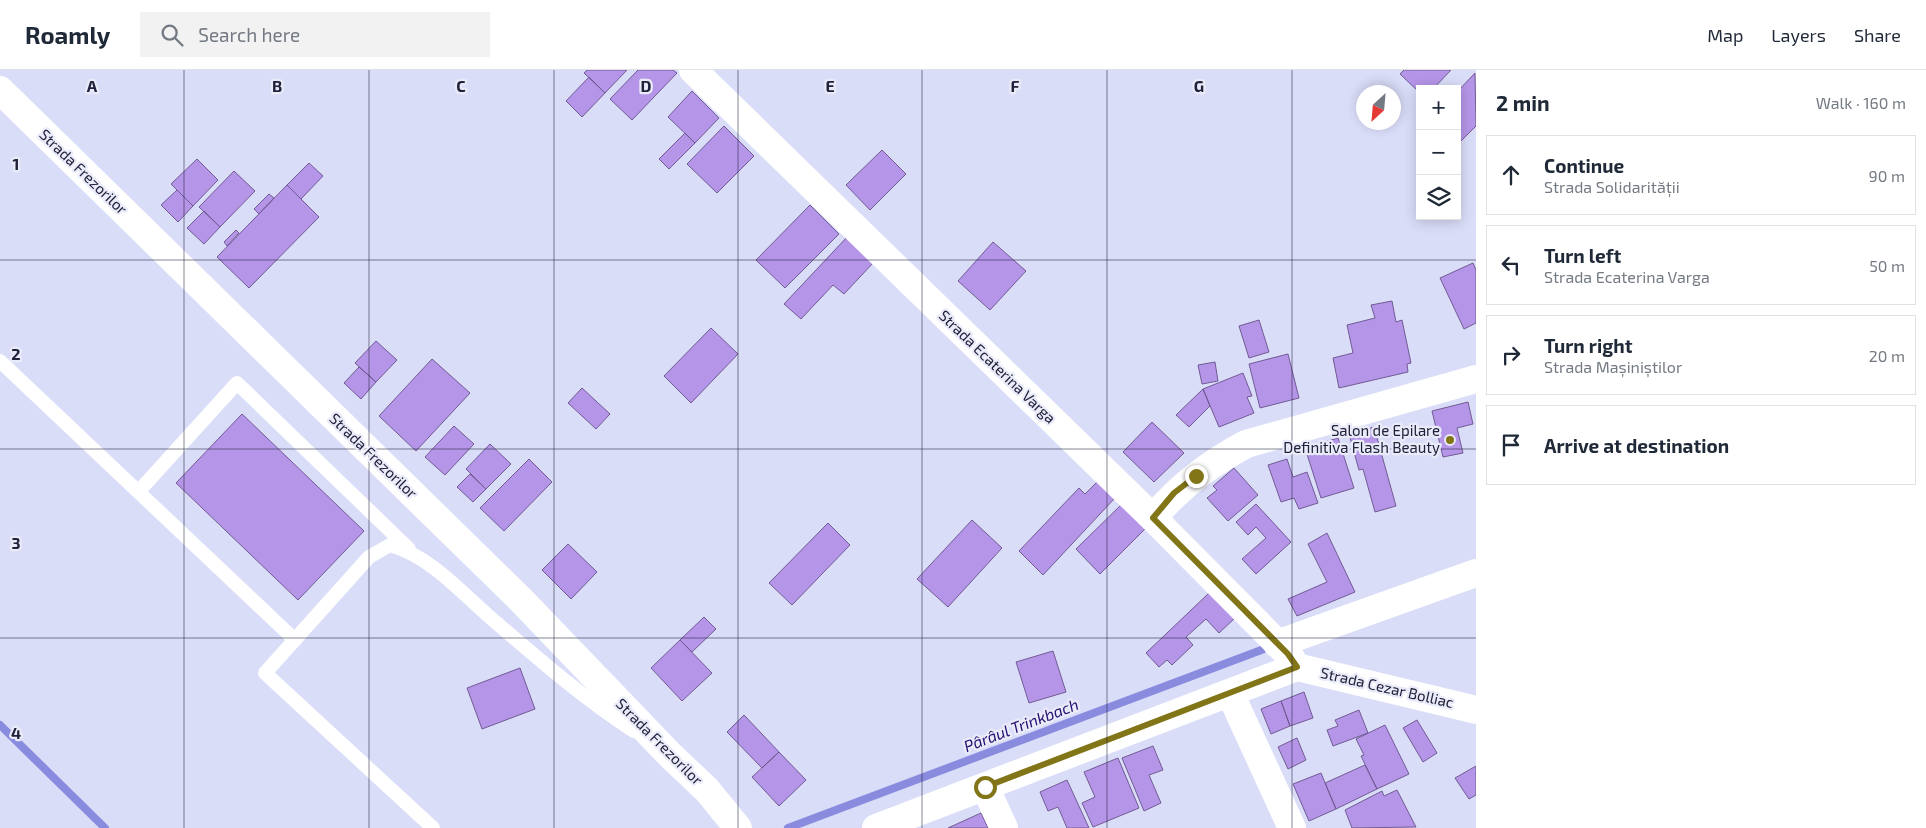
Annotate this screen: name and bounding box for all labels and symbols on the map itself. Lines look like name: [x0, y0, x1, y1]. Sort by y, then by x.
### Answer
text: A: [87, 76, 98, 95]
text: B: [272, 76, 282, 95]
text: C: [456, 76, 466, 95]
text: D: [641, 76, 652, 95]
text: E: [825, 76, 835, 95]
text: F: [1011, 76, 1020, 95]
text: G: [1194, 76, 1204, 95]
north arrow: [1356, 85, 1401, 130]
street label: Strada Frezorilor: [36, 125, 131, 218]
text: 1: [13, 154, 19, 173]
street label: Strada Ecaterina Varga: [936, 306, 1060, 427]
text: 2: [11, 344, 21, 363]
street label: Strada Frezorilor: [326, 409, 421, 502]
place label: Salon de Epilare Definitiva Flash Beauty: [1283, 421, 1440, 456]
marker: Salon de Epilare Definitiva Flash Beauty: [1444, 434, 1456, 446]
route end: [1185, 465, 1208, 488]
text: 3: [11, 533, 21, 552]
street label: Strada Cezar Bolliac: [1319, 663, 1456, 711]
street label: Strada Frezorilor: [613, 694, 707, 788]
water label: Pârâul Trinkbach: [961, 694, 1081, 755]
text: 4: [11, 723, 21, 742]
route start: [974, 776, 997, 799]

